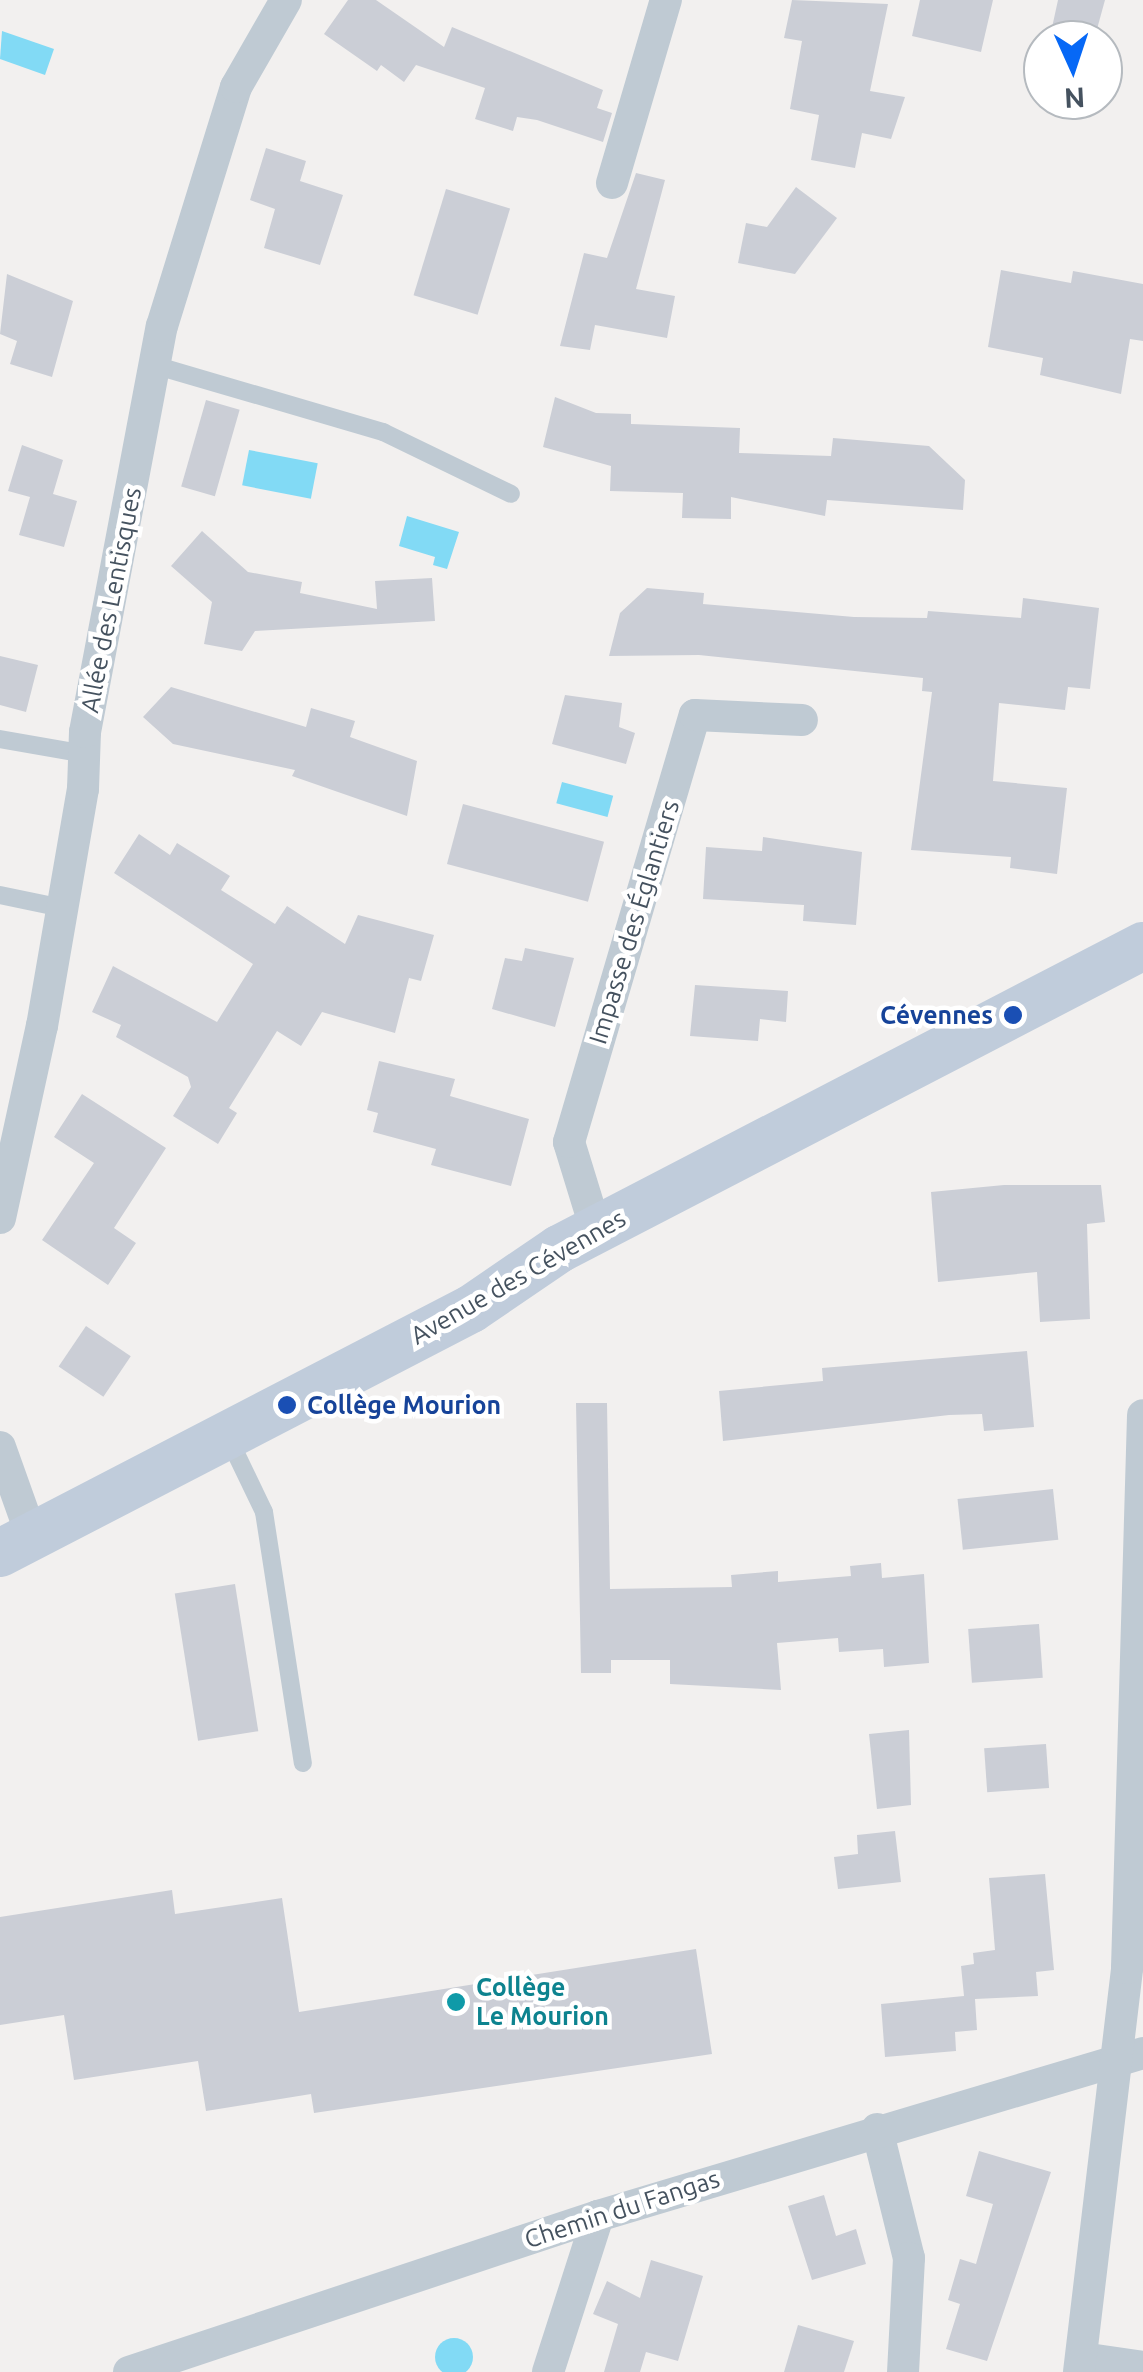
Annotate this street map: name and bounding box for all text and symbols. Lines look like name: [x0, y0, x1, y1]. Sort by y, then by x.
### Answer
north arrow: [1023, 20, 1123, 120]
text: N: [1063, 82, 1086, 114]
street label: Allée des Lentisques: [74, 485, 148, 715]
street label: Impasse des Églantiers: [583, 796, 685, 1048]
place label: Cévennes: [880, 1000, 993, 1030]
marker: Cévennes: [1002, 1004, 1024, 1026]
street label: Avenue des Cévennes: [405, 1203, 631, 1351]
place label: Collège Mourion: [307, 1390, 501, 1420]
marker: Collège Mourion: [276, 1394, 298, 1416]
place label: Collège Le Mourion: [476, 1973, 609, 2032]
marker: Collège Le Mourion: [445, 1991, 467, 2013]
street label: Chemin du Fangas: [521, 2163, 723, 2255]

